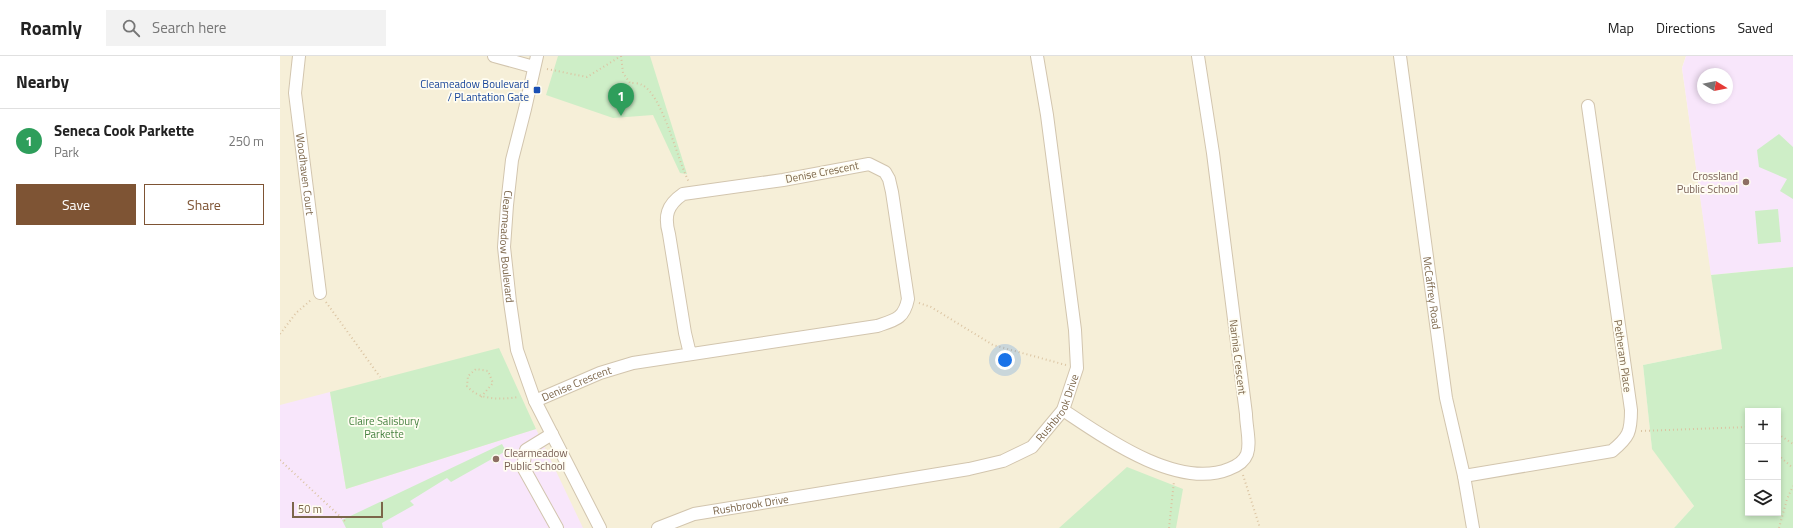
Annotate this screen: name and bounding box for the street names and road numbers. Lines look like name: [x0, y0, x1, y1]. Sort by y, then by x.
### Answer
street label: Woodhaven Court: [292, 132, 318, 216]
street label: Denise Crescent: [784, 157, 860, 187]
street label: Clearmeadow Boulevard: [496, 190, 518, 304]
street label: McCaffrey Road: [1419, 255, 1445, 331]
street label: Narinia Crescent: [1225, 318, 1251, 396]
street label: Petheram Place: [1610, 319, 1636, 394]
street label: Denise Crescent: [539, 362, 613, 405]
street label: Rushbrook Drive: [1032, 371, 1083, 445]
street label: Rushbrook Drive: [712, 491, 790, 519]

